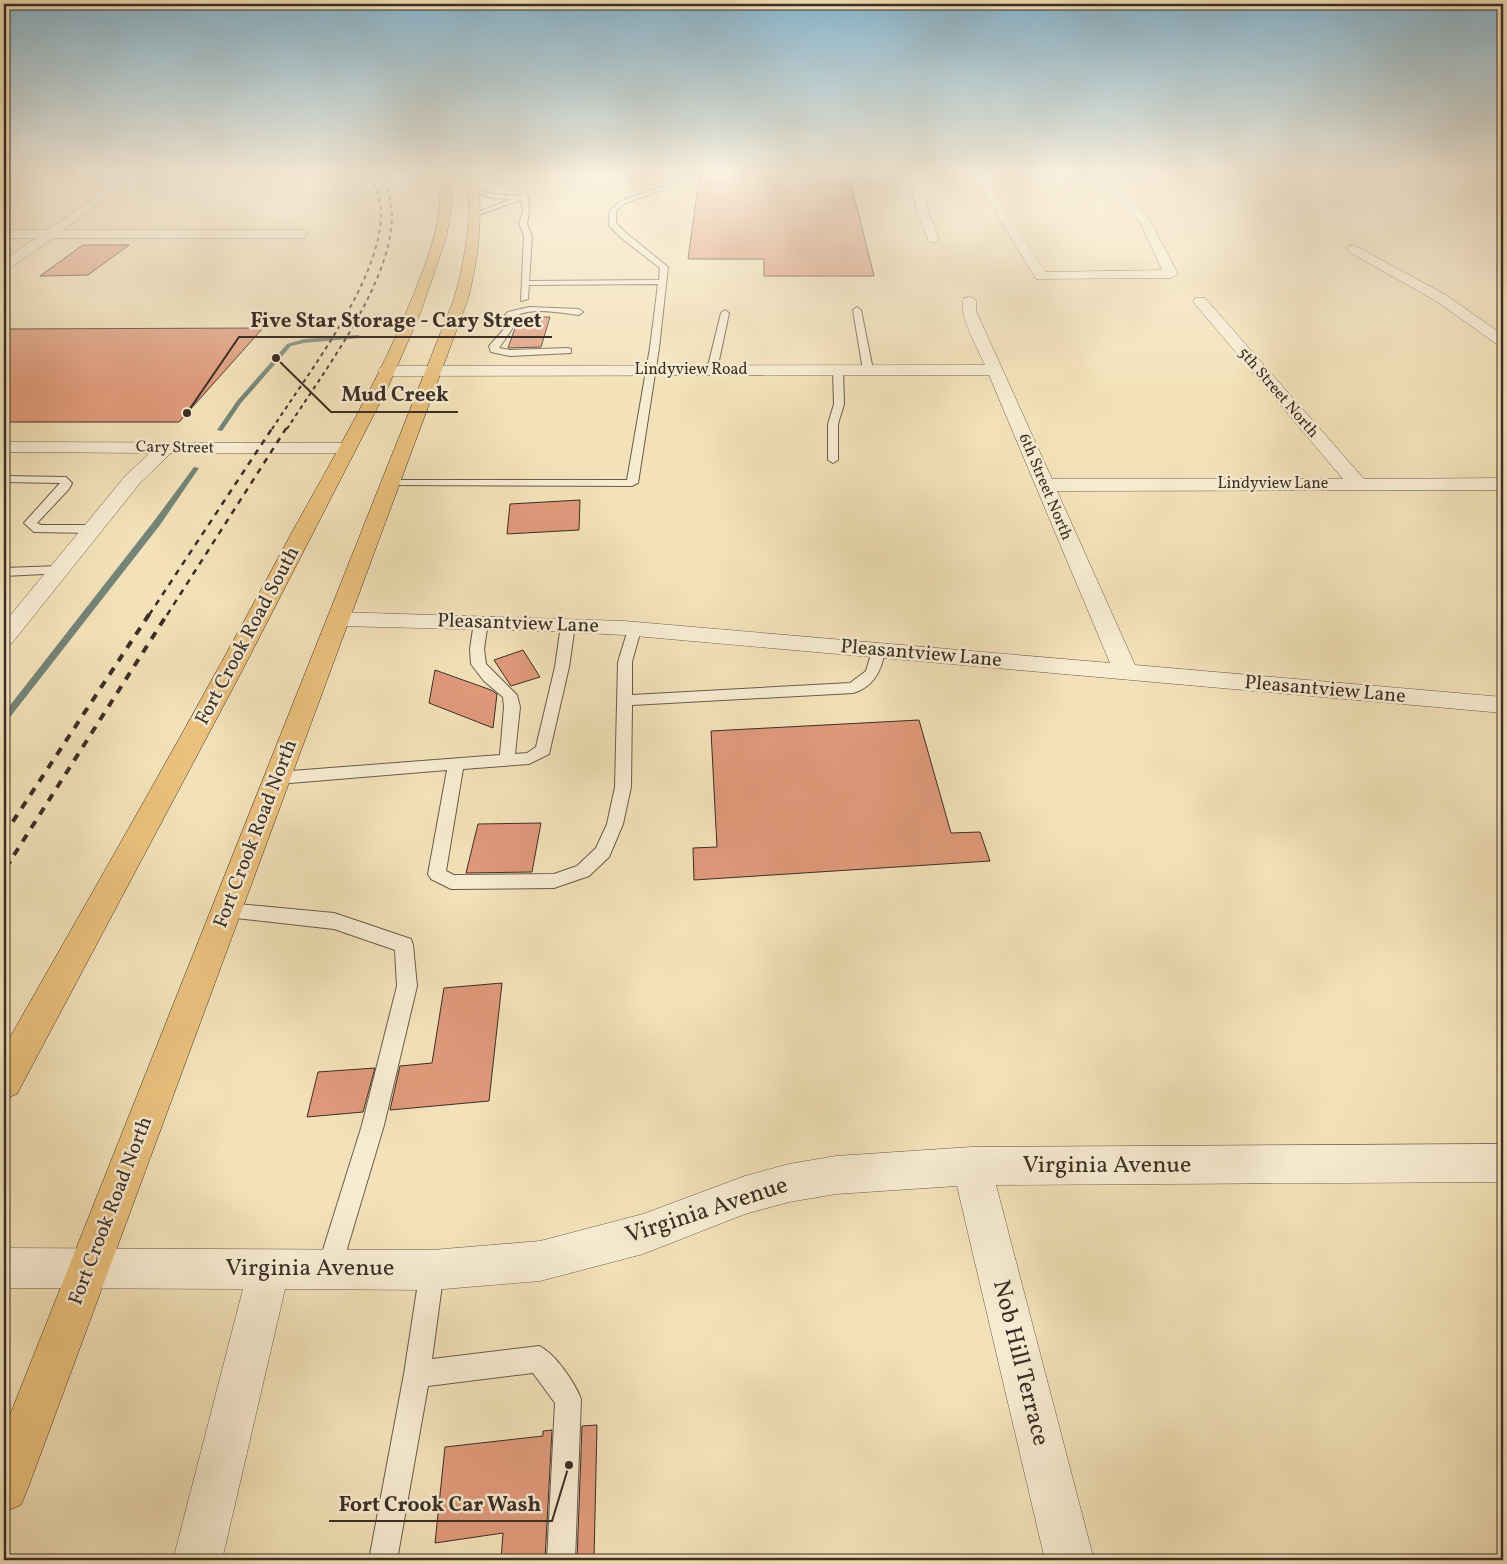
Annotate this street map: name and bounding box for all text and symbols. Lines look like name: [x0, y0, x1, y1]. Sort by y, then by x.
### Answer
callout: Five Star Storage - Cary Street: [239, 301, 552, 337]
text: Five Star Storage - Cary Street: [250, 307, 542, 336]
street label: 5th Street North: [1232, 343, 1324, 443]
street label: Lindyview Road: [635, 359, 747, 381]
callout: Mud Creek: [331, 376, 458, 412]
text: Mud Creek: [341, 381, 449, 410]
street label: 6th Street North: [1013, 430, 1077, 544]
street label: Cary Street: [136, 436, 215, 460]
street label: Lindyview Lane: [1218, 473, 1328, 495]
street label: Fort Crook Road South: [189, 542, 307, 730]
street label: Pleasantview Lane: [437, 607, 599, 641]
street label: Pleasantview Lane: [839, 633, 1003, 675]
street label: Pleasantview Lane: [1243, 669, 1407, 711]
street label: Fort Crook Road North: [207, 736, 305, 932]
street label: Fort Crook Road North: [62, 1113, 160, 1309]
street label: Virginia Avenue: [1023, 1149, 1191, 1183]
street label: Virginia Avenue: [621, 1169, 793, 1253]
street label: Virginia Avenue: [226, 1252, 394, 1286]
street label: Nob Hill Terrace: [983, 1276, 1057, 1450]
callout: Fort Crook Car Wash: [329, 1485, 552, 1521]
text: Fort Crook Car Wash: [339, 1491, 542, 1520]

